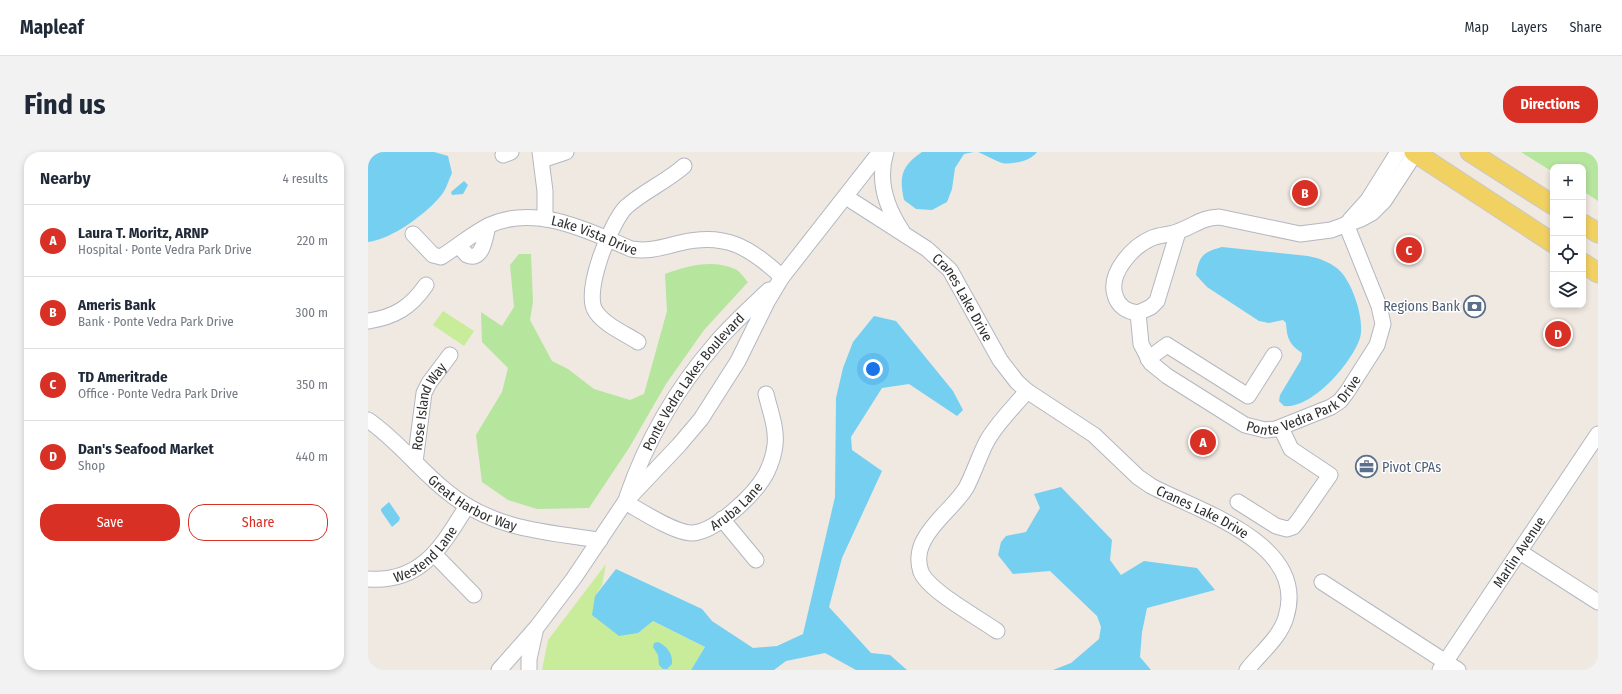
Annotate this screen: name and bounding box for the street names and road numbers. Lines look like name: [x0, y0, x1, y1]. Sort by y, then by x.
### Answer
street label: Lake Vista Drive: [550, 212, 638, 258]
street label: Cranes Lake Drive: [929, 250, 996, 344]
street label: Ponte Vedra Lakes Boulevard: [639, 309, 748, 453]
street label: Rose Island Way: [408, 359, 450, 451]
street label: Ponte Vedra Park Drive: [1245, 372, 1364, 439]
street label: Great Harbor Way: [425, 471, 520, 535]
street label: Aruba Lane: [707, 479, 766, 534]
street label: Cranes Lake Drive: [1154, 482, 1252, 542]
street label: Marlin Avenue: [1489, 513, 1549, 591]
street label: Westend Lane: [392, 523, 461, 586]

